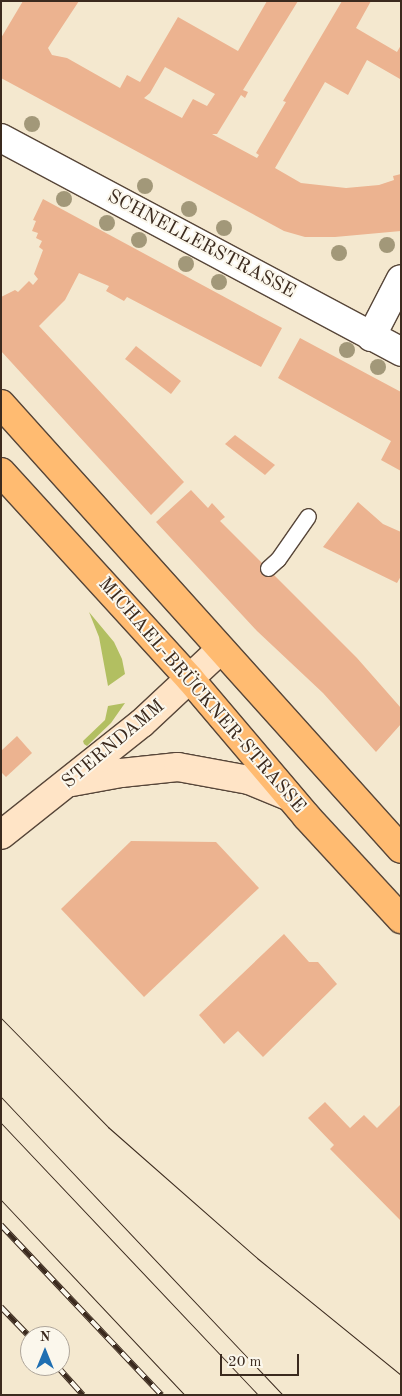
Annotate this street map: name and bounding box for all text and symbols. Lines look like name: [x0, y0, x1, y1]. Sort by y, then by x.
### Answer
street label: SCHNELLERSTRASSE: [103, 186, 299, 304]
street label: MICHAEL-BRÜCKNER-STRASSE: [93, 574, 309, 818]
street label: STERNDAMM: [58, 696, 170, 794]
north arrow: [20, 1326, 70, 1376]
text: N: [40, 1330, 50, 1344]
scale bar: [222, 1344, 301, 1376]
text: 20 m: [228, 1355, 262, 1370]

